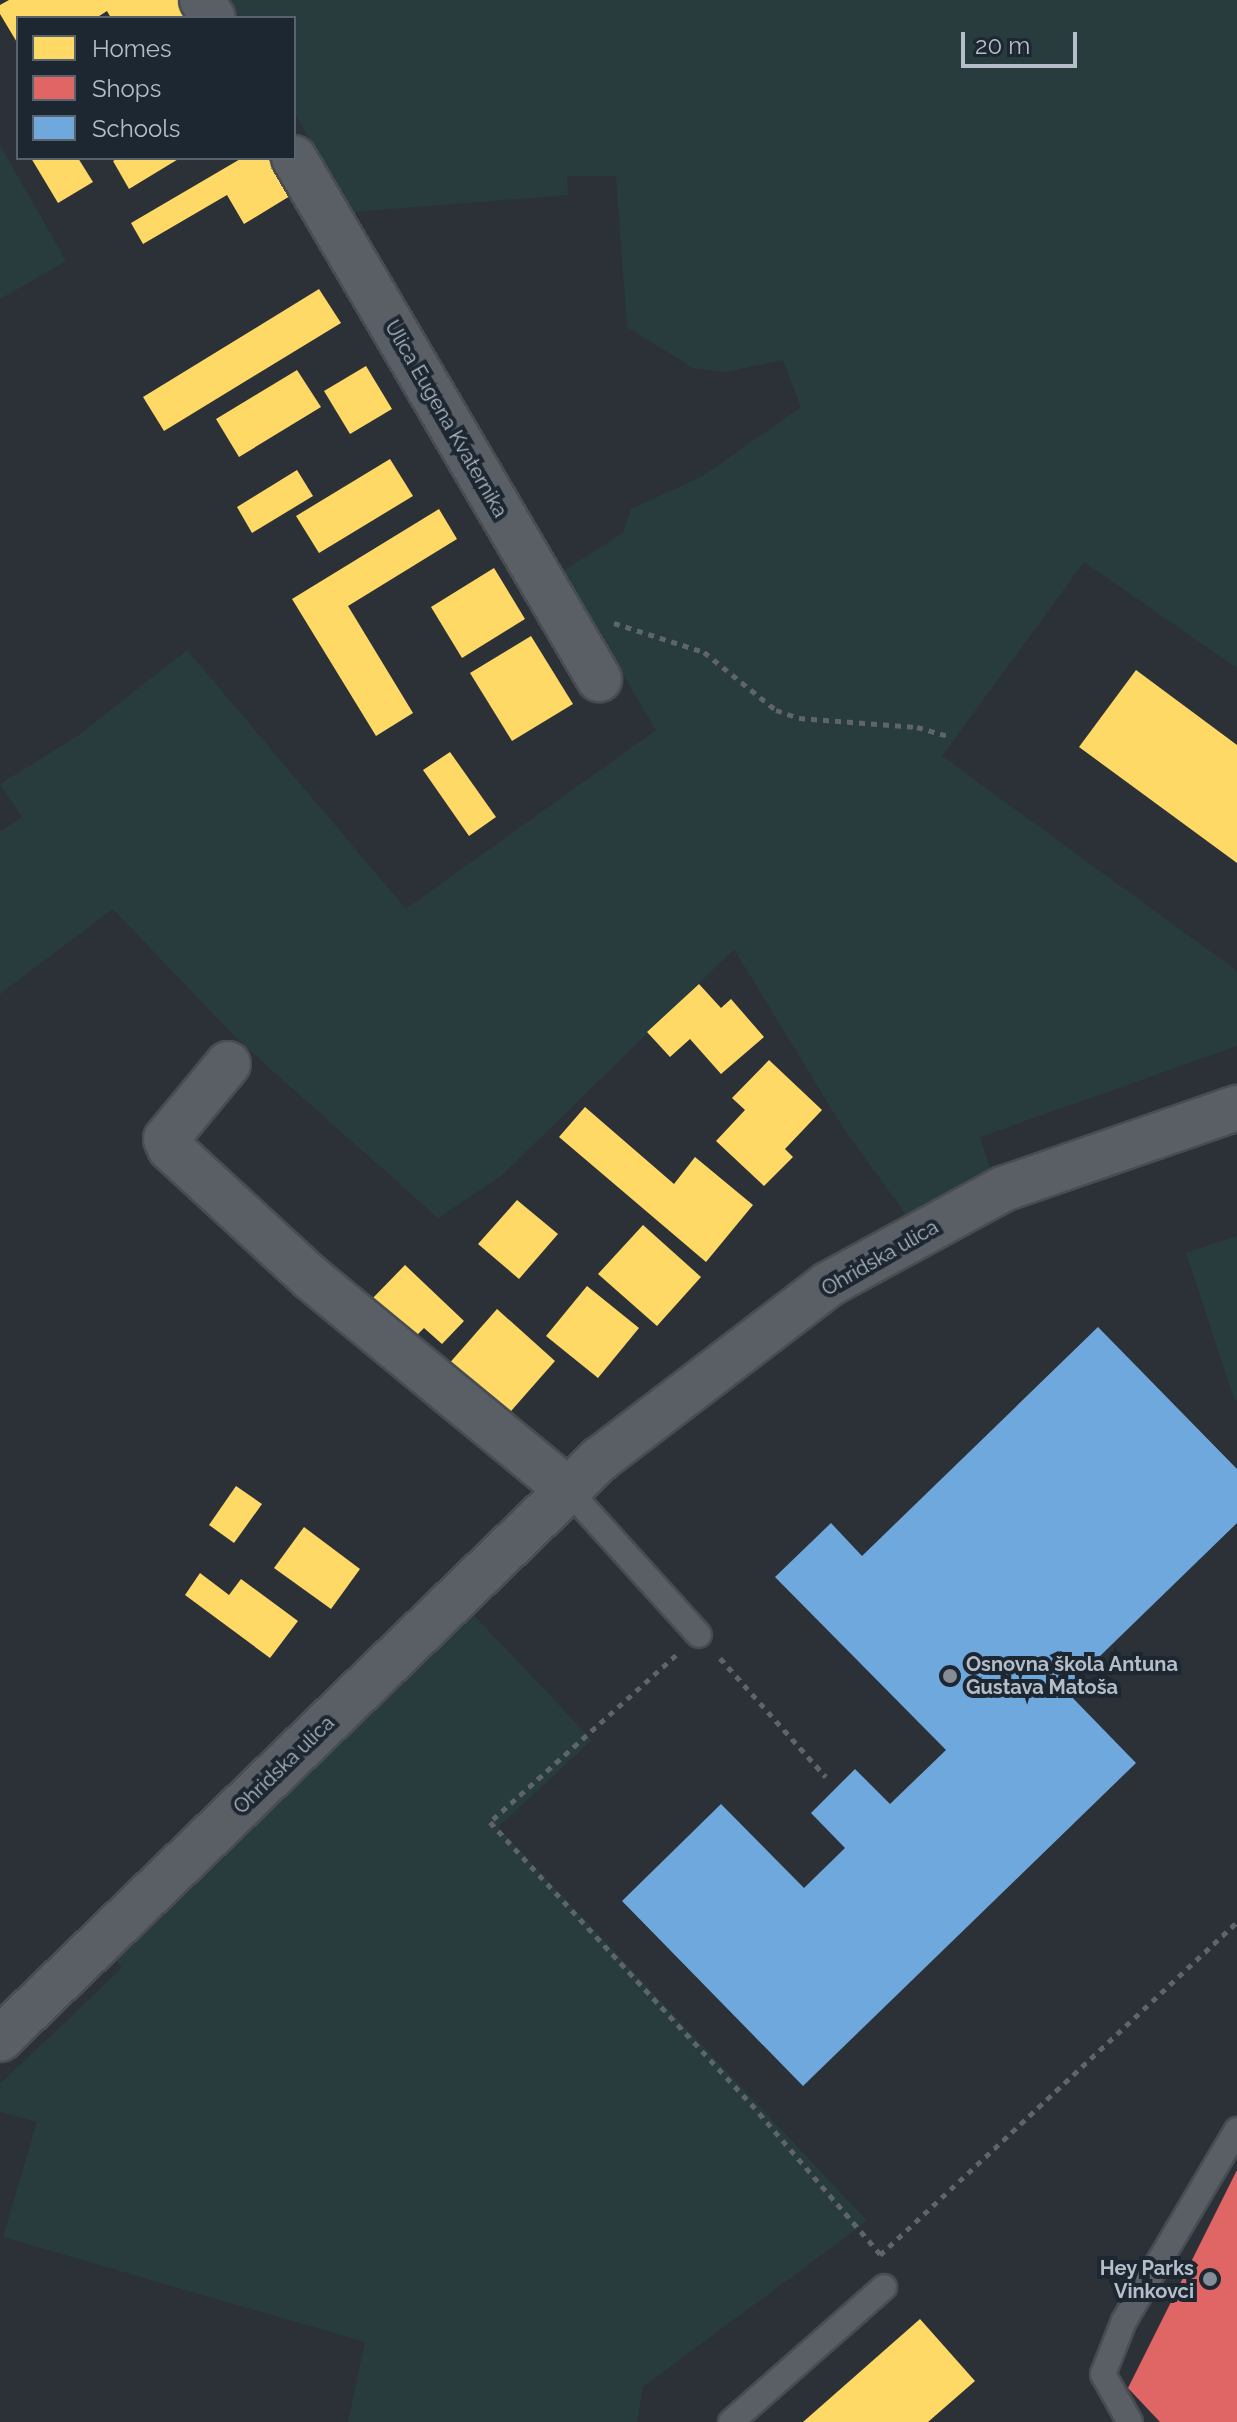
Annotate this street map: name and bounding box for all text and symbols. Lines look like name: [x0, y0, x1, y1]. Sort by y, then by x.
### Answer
legend: [16, 16, 296, 160]
scale bar: [965, 16, 1081, 66]
text: 20 m: [975, 31, 1030, 60]
text: Homes: [92, 34, 172, 63]
text: Shops: [92, 74, 161, 103]
text: Schools: [92, 114, 180, 143]
street label: Ulica Eugena Kvaternika: [380, 316, 512, 522]
street label: Ohridska ulica: [818, 1215, 942, 1301]
place label: Osnovna škola Antuna Gustava Matoša: [966, 1652, 1178, 1699]
marker: Osnovna škola Antuna Gustava Matoša: [941, 1667, 959, 1685]
street label: Ohridska ulica: [229, 1711, 339, 1819]
place label: Hey Parks Vinkovci: [1099, 2256, 1194, 2303]
marker: Hey Parks Vinkovci: [1201, 2270, 1219, 2288]

